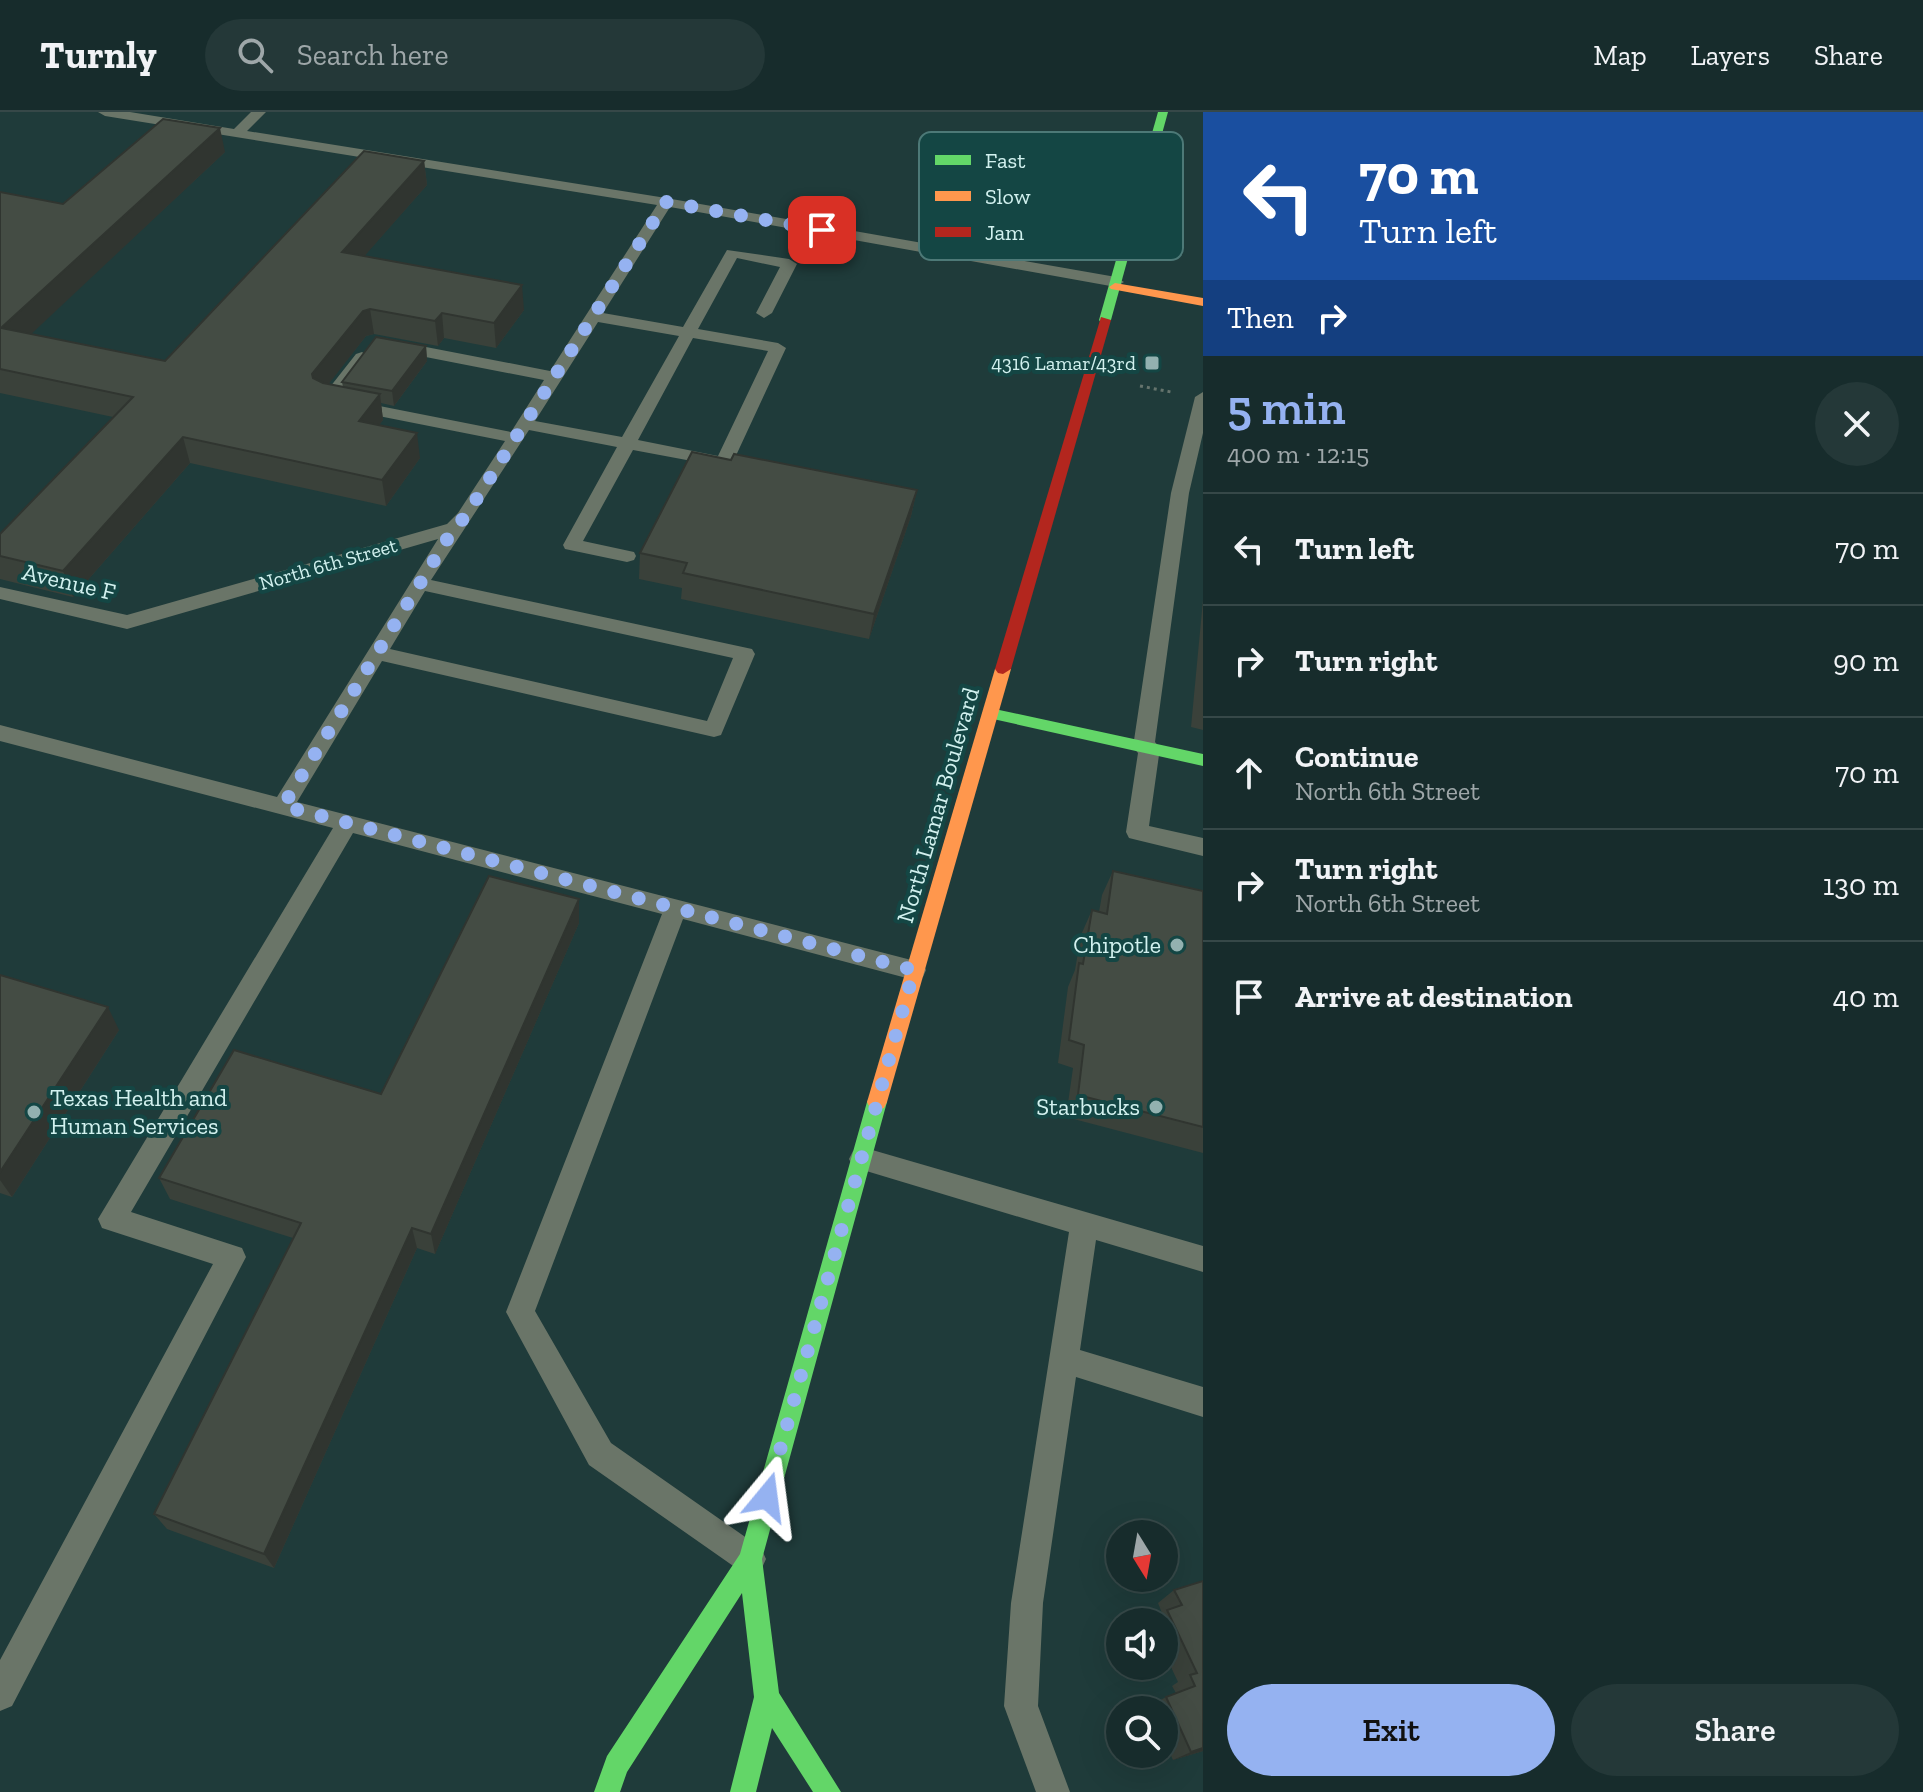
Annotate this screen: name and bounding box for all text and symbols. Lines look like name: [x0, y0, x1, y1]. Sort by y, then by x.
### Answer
search box: [205, 19, 765, 91]
text: Turnly: [40, 32, 157, 78]
icon: search: [233, 33, 277, 77]
text: Search here: [297, 37, 449, 73]
text: Map: [1593, 39, 1647, 72]
text: Layers: [1691, 39, 1770, 72]
text: Share: [1814, 39, 1883, 72]
legend: [919, 132, 1183, 260]
text: 70 m: [1359, 141, 1479, 208]
icon: left: [1227, 144, 1331, 248]
text: Fast: [985, 147, 1026, 174]
text: Slow: [985, 183, 1031, 210]
pin: [788, 196, 856, 264]
icon: arrive: [800, 208, 844, 252]
text: Turn left: [1359, 209, 1497, 252]
text: Jam: [985, 219, 1024, 246]
icon: right: [1310, 296, 1354, 340]
text: Then: [1227, 300, 1294, 336]
place label: 4316 Lamar/43rd: [991, 351, 1136, 375]
marker: 4316 Lamar/43rd: [1143, 354, 1161, 372]
text: 5 min: [1227, 379, 1346, 436]
button: close: [1815, 382, 1899, 466]
text: 400 m · 12:15: [1227, 438, 1369, 470]
icon: left: [1227, 527, 1271, 571]
text: Turn left: [1295, 531, 1414, 567]
text: 70 m: [1835, 531, 1899, 567]
street label: North 6th Street: [256, 533, 400, 595]
street label: Avenue F: [20, 557, 119, 606]
icon: right: [1227, 639, 1271, 683]
text: Turn right: [1295, 643, 1437, 679]
text: 90 m: [1833, 643, 1899, 679]
street label: North Lamar Boulevard: [890, 684, 985, 926]
text: Continue: [1295, 739, 1419, 775]
icon: ahead: [1227, 751, 1271, 795]
text: 70 m: [1835, 755, 1899, 791]
text: North 6th Street: [1295, 775, 1480, 807]
text: Turn right: [1295, 851, 1437, 887]
icon: right: [1227, 863, 1271, 907]
text: 130 m: [1823, 867, 1899, 903]
text: North 6th Street: [1295, 887, 1480, 919]
place label: Chipotle: [1073, 930, 1161, 959]
marker: Chipotle: [1168, 936, 1186, 954]
icon: arrive: [1227, 975, 1271, 1019]
text: Arrive at destination: [1295, 979, 1572, 1015]
text: 40 m: [1833, 979, 1899, 1015]
place label: Texas Health and Human Services: [50, 1083, 227, 1140]
place label: Starbucks: [1036, 1092, 1140, 1121]
marker: Starbucks: [1147, 1098, 1165, 1116]
marker: Texas Health and Human Services: [25, 1103, 43, 1121]
position arrow: [725, 1455, 809, 1539]
north arrow: [1106, 1520, 1178, 1592]
map controls: [1106, 1520, 1178, 1768]
button: sound: [1106, 1608, 1178, 1680]
button: Exit: [1227, 1684, 1555, 1776]
button: Share: [1571, 1684, 1899, 1776]
button: search: [1106, 1696, 1178, 1768]

